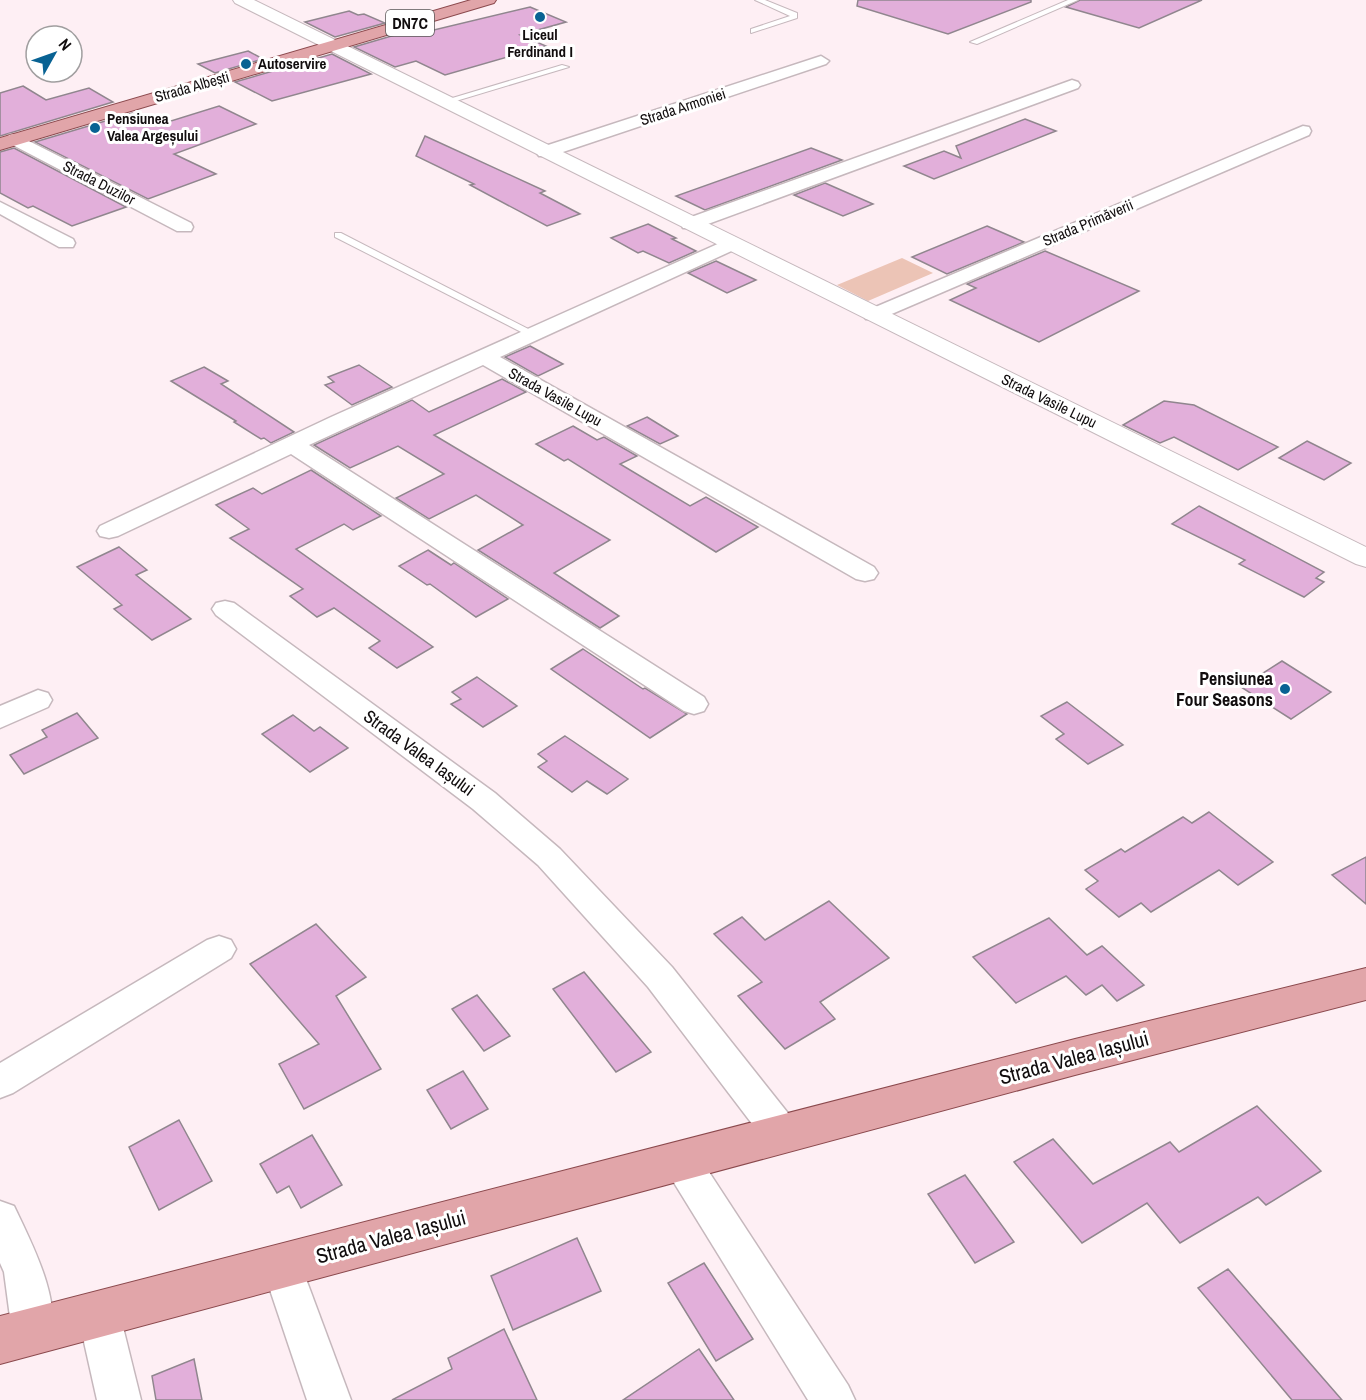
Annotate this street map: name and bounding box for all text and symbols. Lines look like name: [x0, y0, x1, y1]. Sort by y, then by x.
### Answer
road number: DN7C: [386, 10, 434, 36]
marker: Liceul Ferdinand I: [533, 10, 547, 24]
north arrow: [24, 24, 84, 84]
place label: Liceul Ferdinand I: [507, 24, 573, 62]
text: N: [54, 34, 77, 55]
place label: Autoservire: [258, 53, 327, 74]
marker: Autoservire: [239, 57, 253, 71]
street label: Strada Albești: [152, 66, 232, 107]
street label: Strada Armoniei: [637, 83, 728, 130]
place label: Pensiunea Valea Argeșului: [107, 108, 198, 146]
marker: Pensiunea Valea Argeșului: [88, 121, 102, 135]
street label: Strada Duzilor: [59, 155, 139, 210]
street label: Strada Primăverii: [1039, 194, 1136, 251]
street label: Strada Vasile Lupu: [505, 362, 606, 431]
street label: Strada Vasile Lupu: [998, 368, 1100, 433]
place label: Pensiunea Four Seasons: [1176, 666, 1274, 712]
marker: Pensiunea Four Seasons: [1278, 682, 1292, 696]
street label: Strada Valea Iașului: [359, 704, 480, 801]
street label: Strada Valea Iașului: [996, 1024, 1152, 1091]
street label: Strada Valea Iașului: [313, 1203, 469, 1270]

